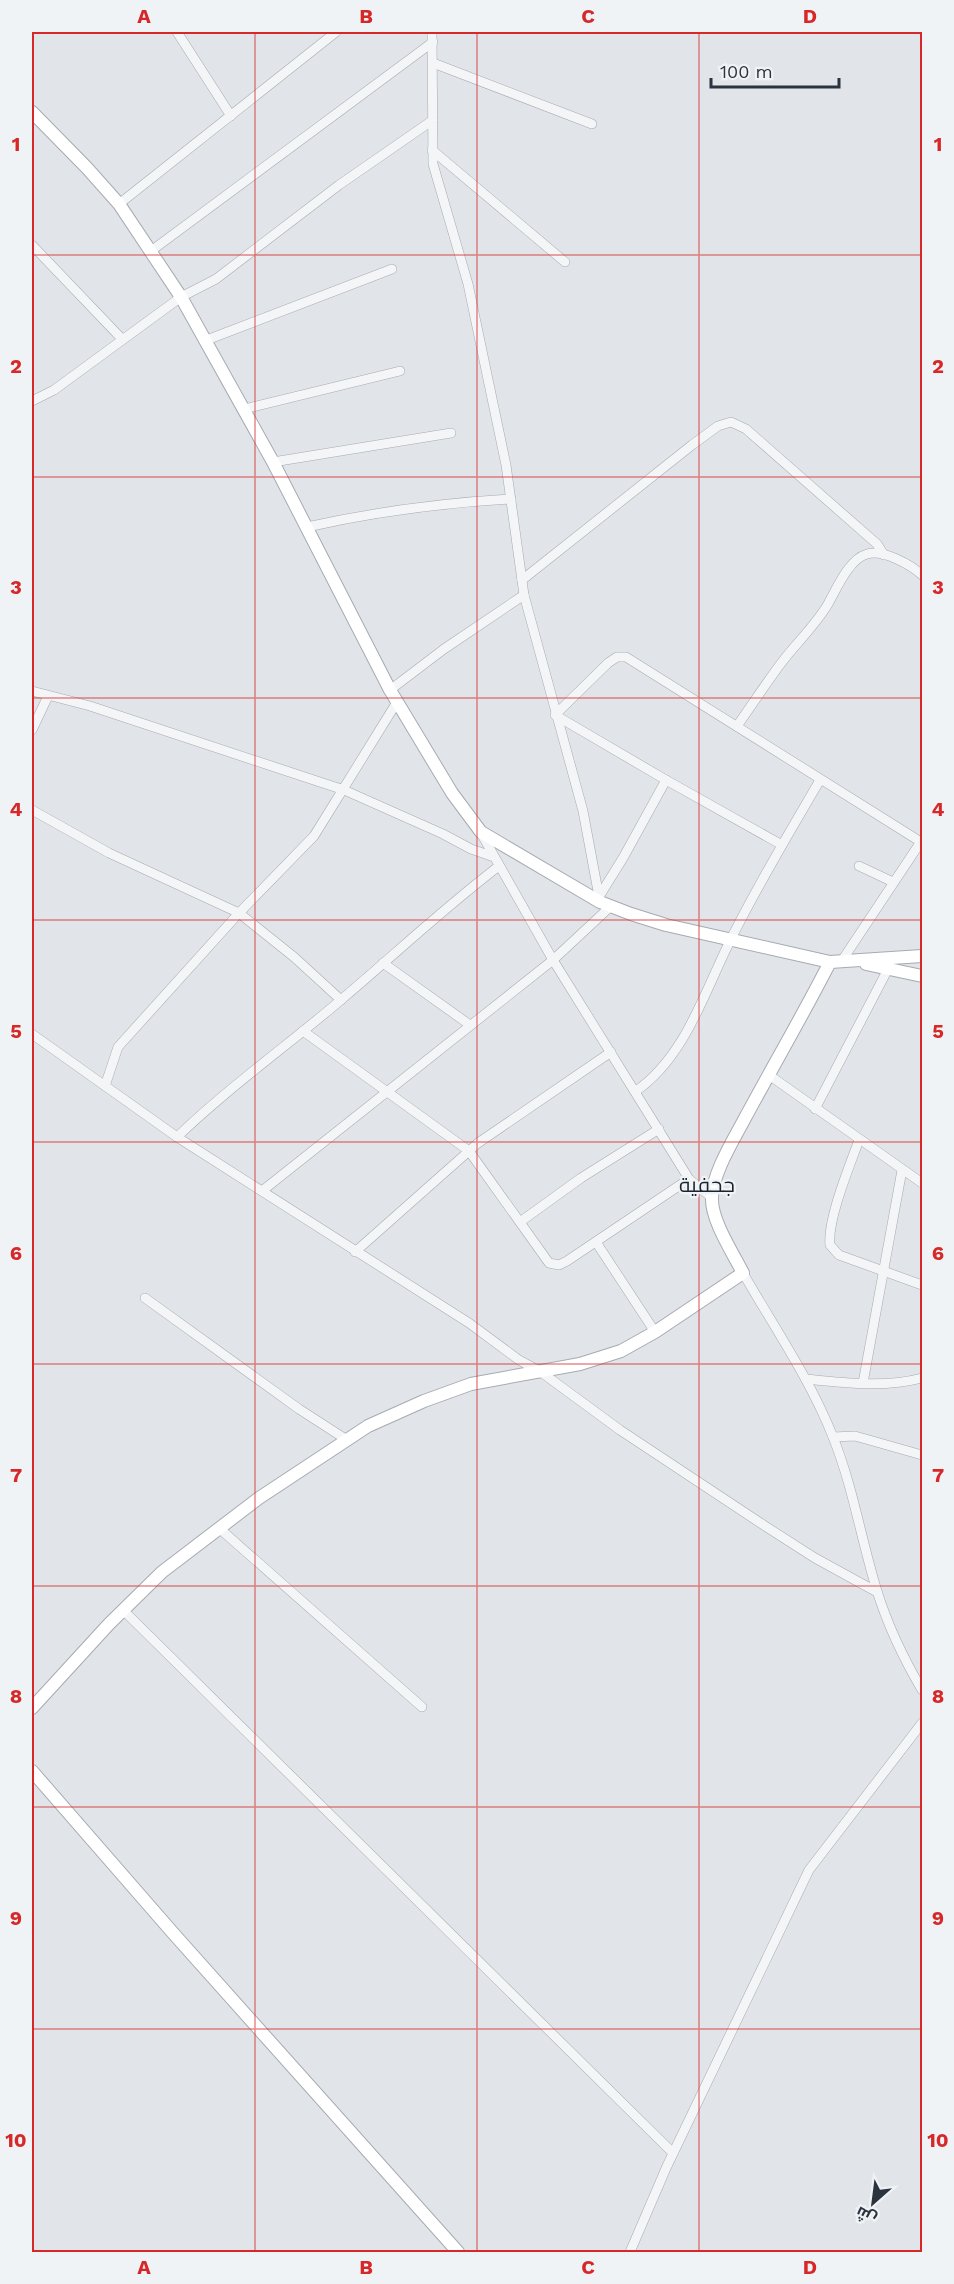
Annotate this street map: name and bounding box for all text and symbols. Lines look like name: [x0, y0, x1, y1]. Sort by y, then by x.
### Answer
text: A: [137, 4, 151, 28]
text: B: [359, 4, 373, 28]
text: C: [581, 4, 595, 28]
text: D: [803, 4, 817, 28]
scale bar: [711, 51, 838, 89]
text: 100 m: [720, 61, 773, 82]
text: 1: [12, 132, 20, 156]
text: 1: [934, 132, 942, 156]
text: 2: [10, 354, 22, 378]
text: 2: [932, 354, 944, 378]
text: 3: [10, 575, 22, 599]
text: 3: [932, 575, 944, 599]
text: 4: [10, 797, 23, 821]
text: 4: [932, 797, 945, 821]
text: 5: [10, 1019, 22, 1043]
text: 5: [932, 1019, 944, 1043]
district label: جحفية: [679, 1172, 735, 1197]
text: 6: [10, 1241, 22, 1265]
text: 6: [932, 1241, 944, 1265]
text: 7: [10, 1463, 22, 1487]
text: 7: [932, 1463, 944, 1487]
text: 8: [10, 1684, 22, 1708]
text: 8: [932, 1684, 944, 1708]
text: 9: [10, 1906, 22, 1930]
text: 9: [932, 1906, 944, 1930]
text: 10: [5, 2128, 27, 2152]
text: 10: [927, 2128, 949, 2152]
north arrow: [843, 2173, 903, 2233]
text: ش: [853, 2203, 880, 2229]
text: A: [137, 2255, 151, 2279]
text: B: [359, 2255, 373, 2279]
text: C: [581, 2255, 595, 2279]
text: D: [803, 2255, 817, 2279]

